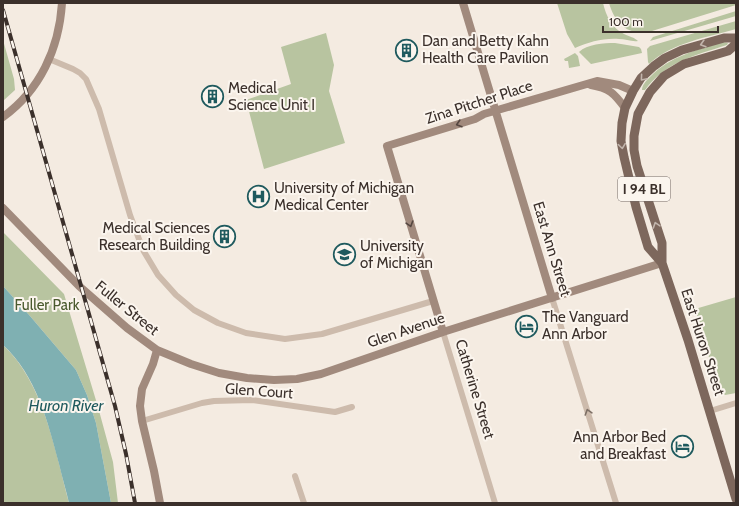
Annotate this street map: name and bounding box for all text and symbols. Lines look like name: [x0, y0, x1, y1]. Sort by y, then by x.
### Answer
scale bar: [603, 8, 718, 34]
text: 100 m: [609, 14, 643, 29]
place label: Dan and Betty Kahn Health Care Pavilion: [422, 32, 549, 67]
building icon: Dan and Betty Kahn Health Care Pavilion: [394, 37, 420, 63]
one-way arrow: [700, 39, 707, 48]
one-way arrow: [640, 73, 647, 80]
street label: Zina Pitcher Place: [423, 76, 535, 128]
place label: Medical Science Unit I: [228, 79, 315, 114]
building icon: Medical Science Unit I: [200, 84, 226, 110]
one-way arrow: [456, 119, 463, 128]
one-way arrow: [617, 143, 626, 149]
road number: I 94 BL: [618, 177, 670, 201]
place label: University of Michigan Medical Center: [274, 179, 414, 214]
hospital icon: University of Michigan Medical Center: [246, 184, 272, 210]
street label: East Ann Street: [529, 199, 575, 299]
place label: Medical Sciences Research Building: [99, 219, 211, 254]
one-way arrow: [405, 220, 414, 227]
one-way arrow: [652, 221, 661, 228]
building icon: Medical Sciences Research Building: [212, 224, 238, 250]
place label: University of Michigan: [360, 237, 433, 272]
school or university icon: University of Michigan: [332, 242, 358, 268]
street label: Fuller Street: [92, 277, 162, 339]
street label: East Huron Street: [677, 286, 729, 398]
park label: Fuller Park: [15, 296, 80, 314]
street label: Glen Avenue: [365, 308, 447, 352]
place label: The Vanguard Ann Arbor: [542, 308, 629, 343]
hotel icon: The Vanguard Ann Arbor: [513, 313, 539, 339]
street label: Catherine Street: [451, 337, 499, 441]
street label: Glen Court: [225, 380, 293, 402]
water label: Huron River: [29, 396, 104, 415]
one-way arrow: [584, 409, 593, 416]
place label: Ann Arbor Bed and Breakfast: [573, 428, 666, 463]
hotel icon: Ann Arbor Bed and Breakfast: [669, 433, 695, 459]

